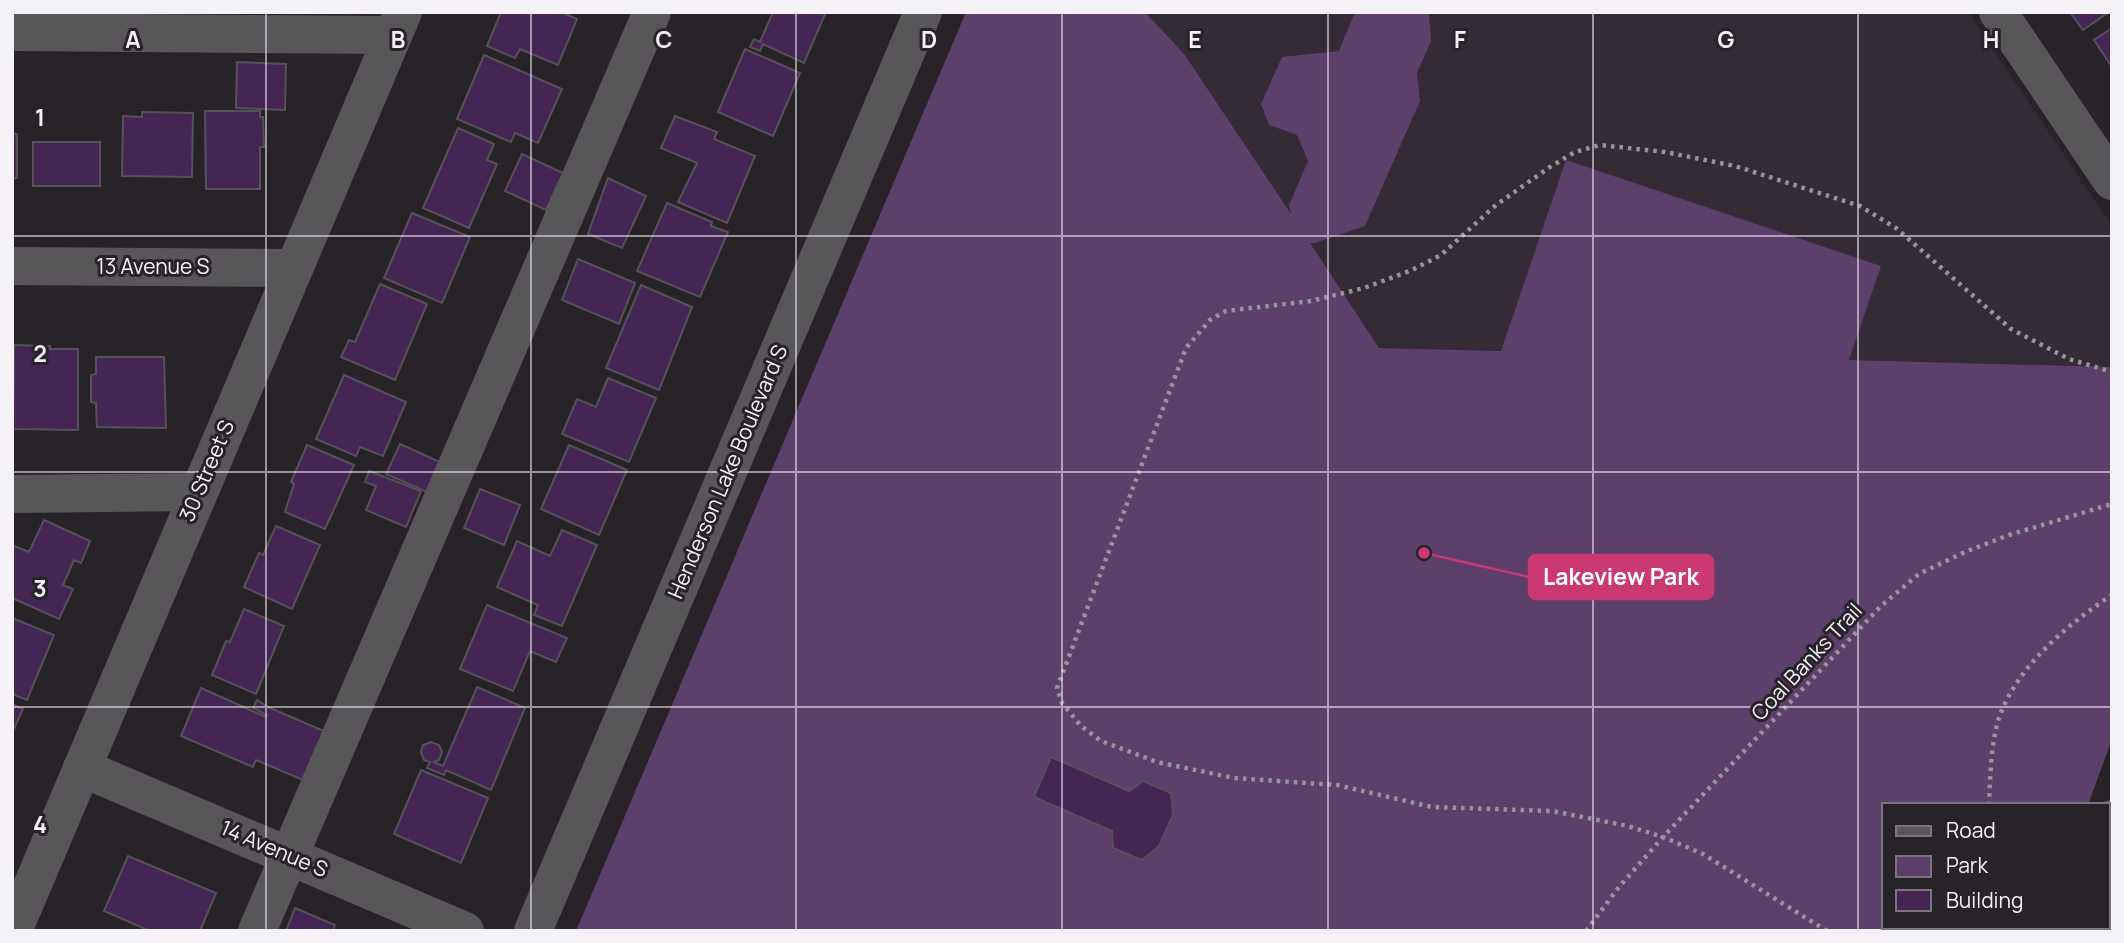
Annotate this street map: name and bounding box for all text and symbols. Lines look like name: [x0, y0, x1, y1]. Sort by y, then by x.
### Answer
text: A: [125, 23, 141, 55]
text: B: [391, 23, 405, 55]
text: C: [656, 23, 673, 55]
text: D: [921, 23, 937, 55]
text: E: [1188, 23, 1202, 55]
text: F: [1454, 23, 1466, 55]
text: G: [1718, 23, 1735, 55]
text: H: [1983, 23, 1999, 55]
text: 1: [35, 101, 45, 133]
street label: 13 Avenue S: [96, 252, 210, 280]
text: 2: [33, 337, 47, 369]
street label: Henderson Lake Boulevard S: [661, 340, 793, 603]
street label: 30 Street S: [172, 416, 240, 526]
callout: Lakeview Park: [1529, 555, 1713, 599]
text: Lakeview Park: [1543, 560, 1700, 592]
text: 3: [33, 572, 47, 604]
street label: Coal Banks Trail: [1745, 597, 1868, 726]
legend: [1882, 803, 2110, 929]
text: 4: [33, 808, 47, 840]
street label: 14 Avenue S: [217, 813, 332, 883]
text: Road: [1946, 816, 1996, 844]
text: Park: [1946, 851, 1988, 879]
text: Building: [1946, 886, 2023, 914]

